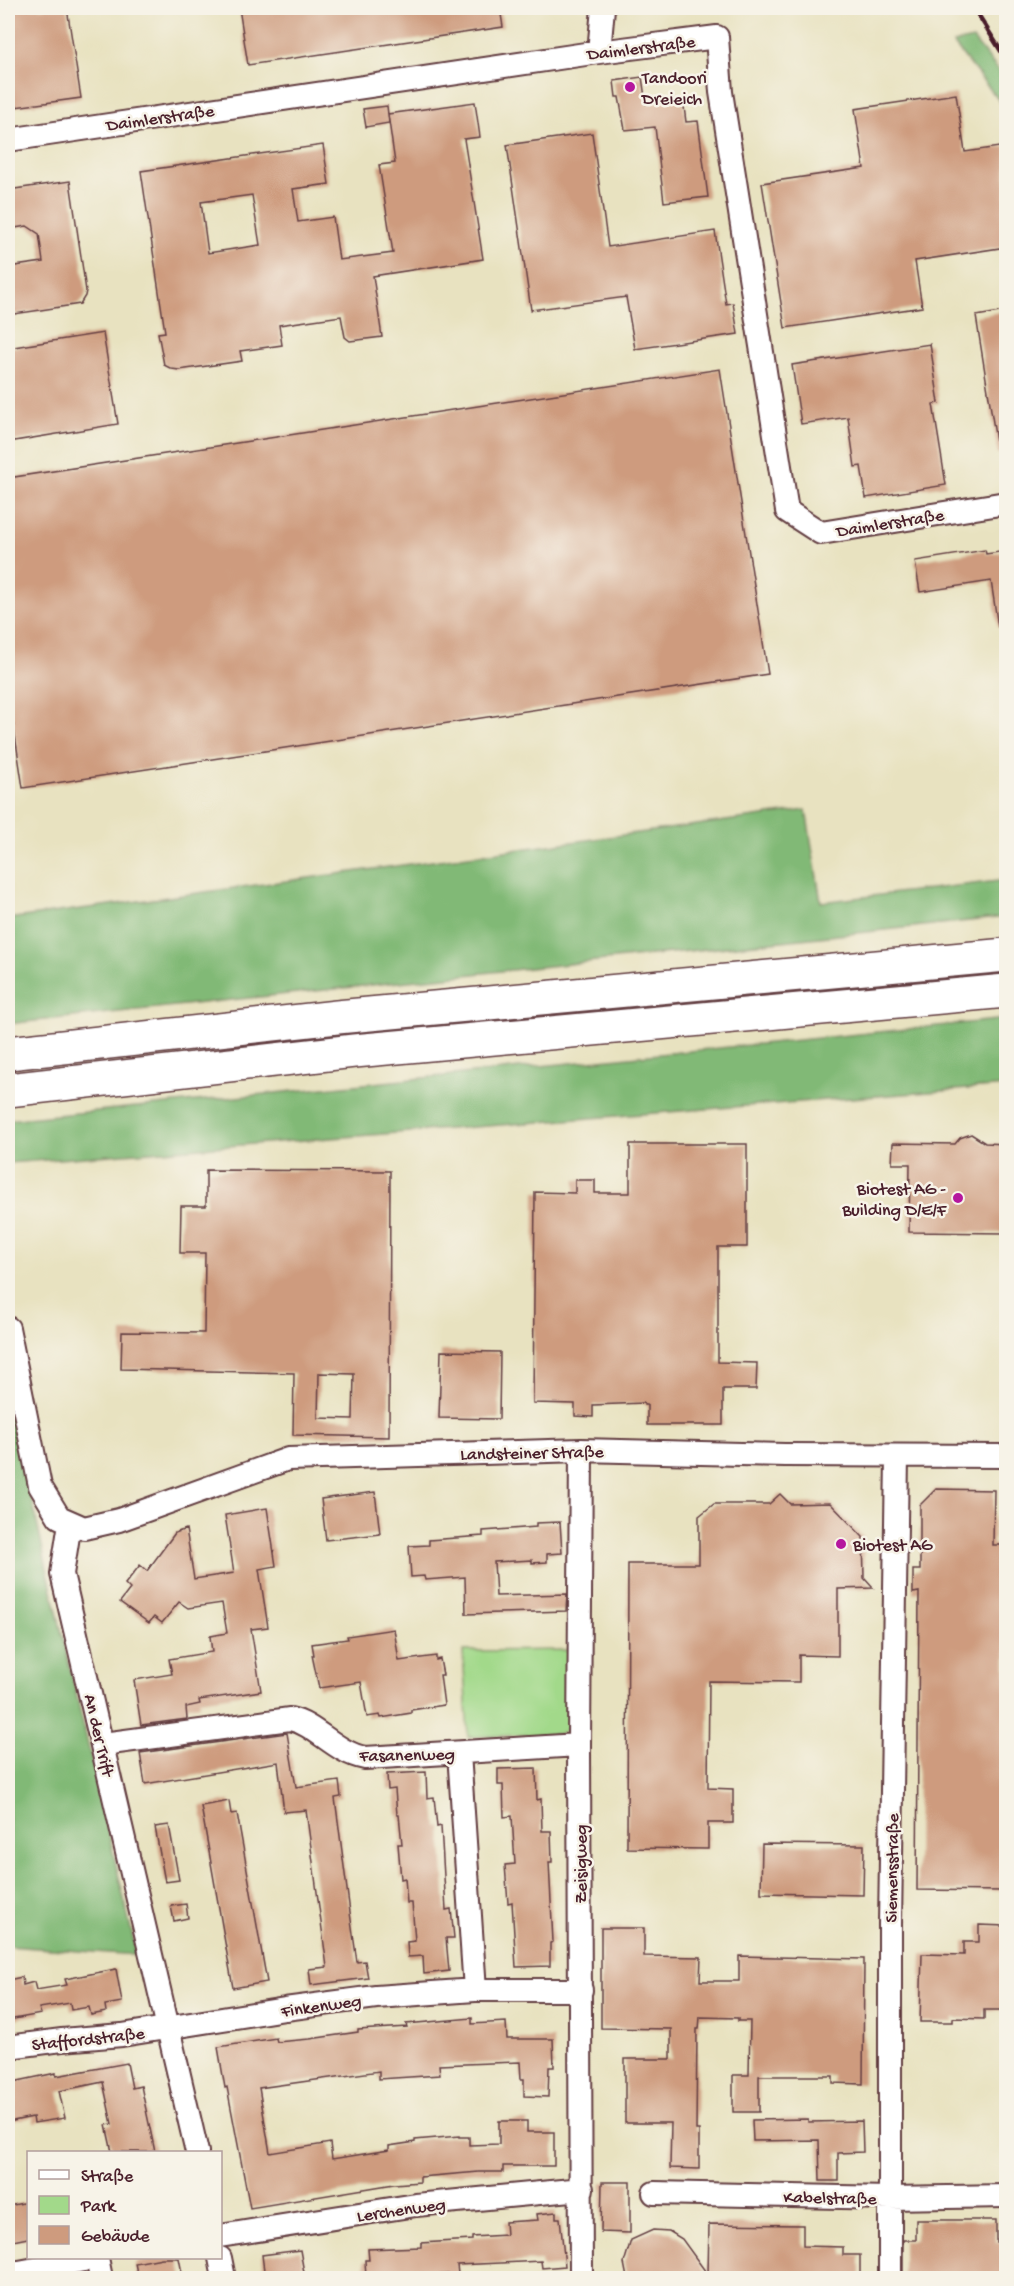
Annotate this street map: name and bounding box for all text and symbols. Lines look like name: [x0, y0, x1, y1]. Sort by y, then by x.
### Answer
street label: Daimlerstraße: [585, 32, 697, 67]
place label: Tandoori Dreieich: [641, 69, 707, 111]
marker: Tandoori Dreieich: [623, 80, 637, 94]
street label: Daimlerstraße: [104, 101, 216, 138]
street label: Daimlerstraße: [834, 505, 946, 543]
place label: Biotest AG - Building D/E/F: [841, 1180, 947, 1222]
marker: Biotest AG - Building D/E/F: [951, 1191, 965, 1205]
street label: Landsteiner Straße: [460, 1443, 605, 1466]
place label: Biotest AG: [852, 1536, 933, 1557]
marker: Biotest AG: [834, 1537, 848, 1551]
street label: An der Trift: [78, 1692, 118, 1780]
street label: Fasanenweg: [358, 1745, 455, 1768]
street label: Siemensstraße: [882, 1812, 905, 1923]
street label: Zeisigweg: [572, 1824, 593, 1904]
street label: Finkenweg: [279, 1991, 363, 2024]
street label: Staffordstraße: [31, 2024, 147, 2057]
legend: [27, 2151, 222, 2259]
text: Straße: [81, 2167, 134, 2188]
street label: Kabelstraße: [783, 2188, 877, 2211]
street label: Lerchenweg: [356, 2195, 447, 2228]
text: Park: [80, 2197, 117, 2218]
text: Gebäude: [81, 2227, 150, 2248]

